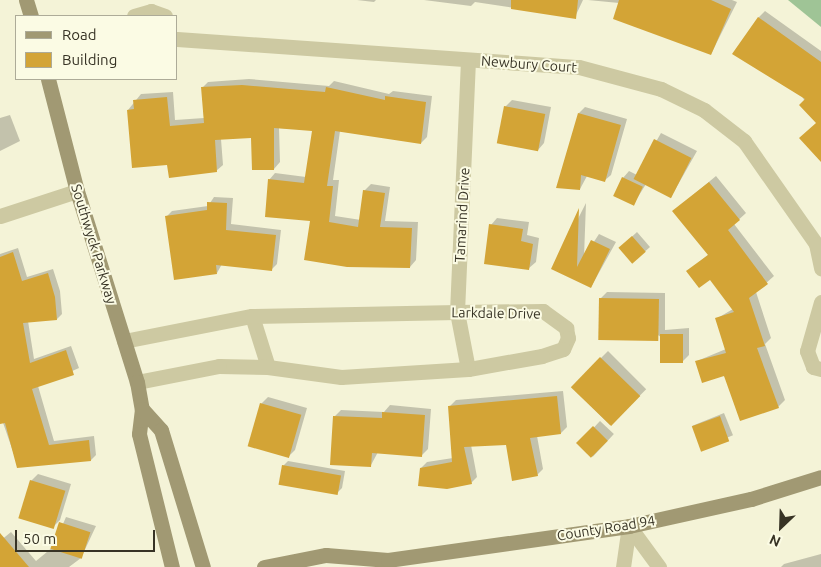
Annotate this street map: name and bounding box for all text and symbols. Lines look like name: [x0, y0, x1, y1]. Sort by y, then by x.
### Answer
legend: [15, 15, 178, 80]
text: Road: [62, 26, 97, 43]
text: Building: [62, 51, 117, 68]
street label: Newbury Court: [481, 52, 577, 76]
street label: Tamarind Drive: [451, 167, 473, 263]
street label: Southwyck Parkway: [68, 182, 120, 306]
street label: Larkdale Drive: [451, 304, 541, 322]
north arrow: [756, 502, 806, 552]
street label: County Road 94: [556, 512, 656, 544]
scale bar: [18, 520, 158, 552]
text: 50 m: [23, 530, 56, 547]
text: N: [767, 531, 783, 550]

